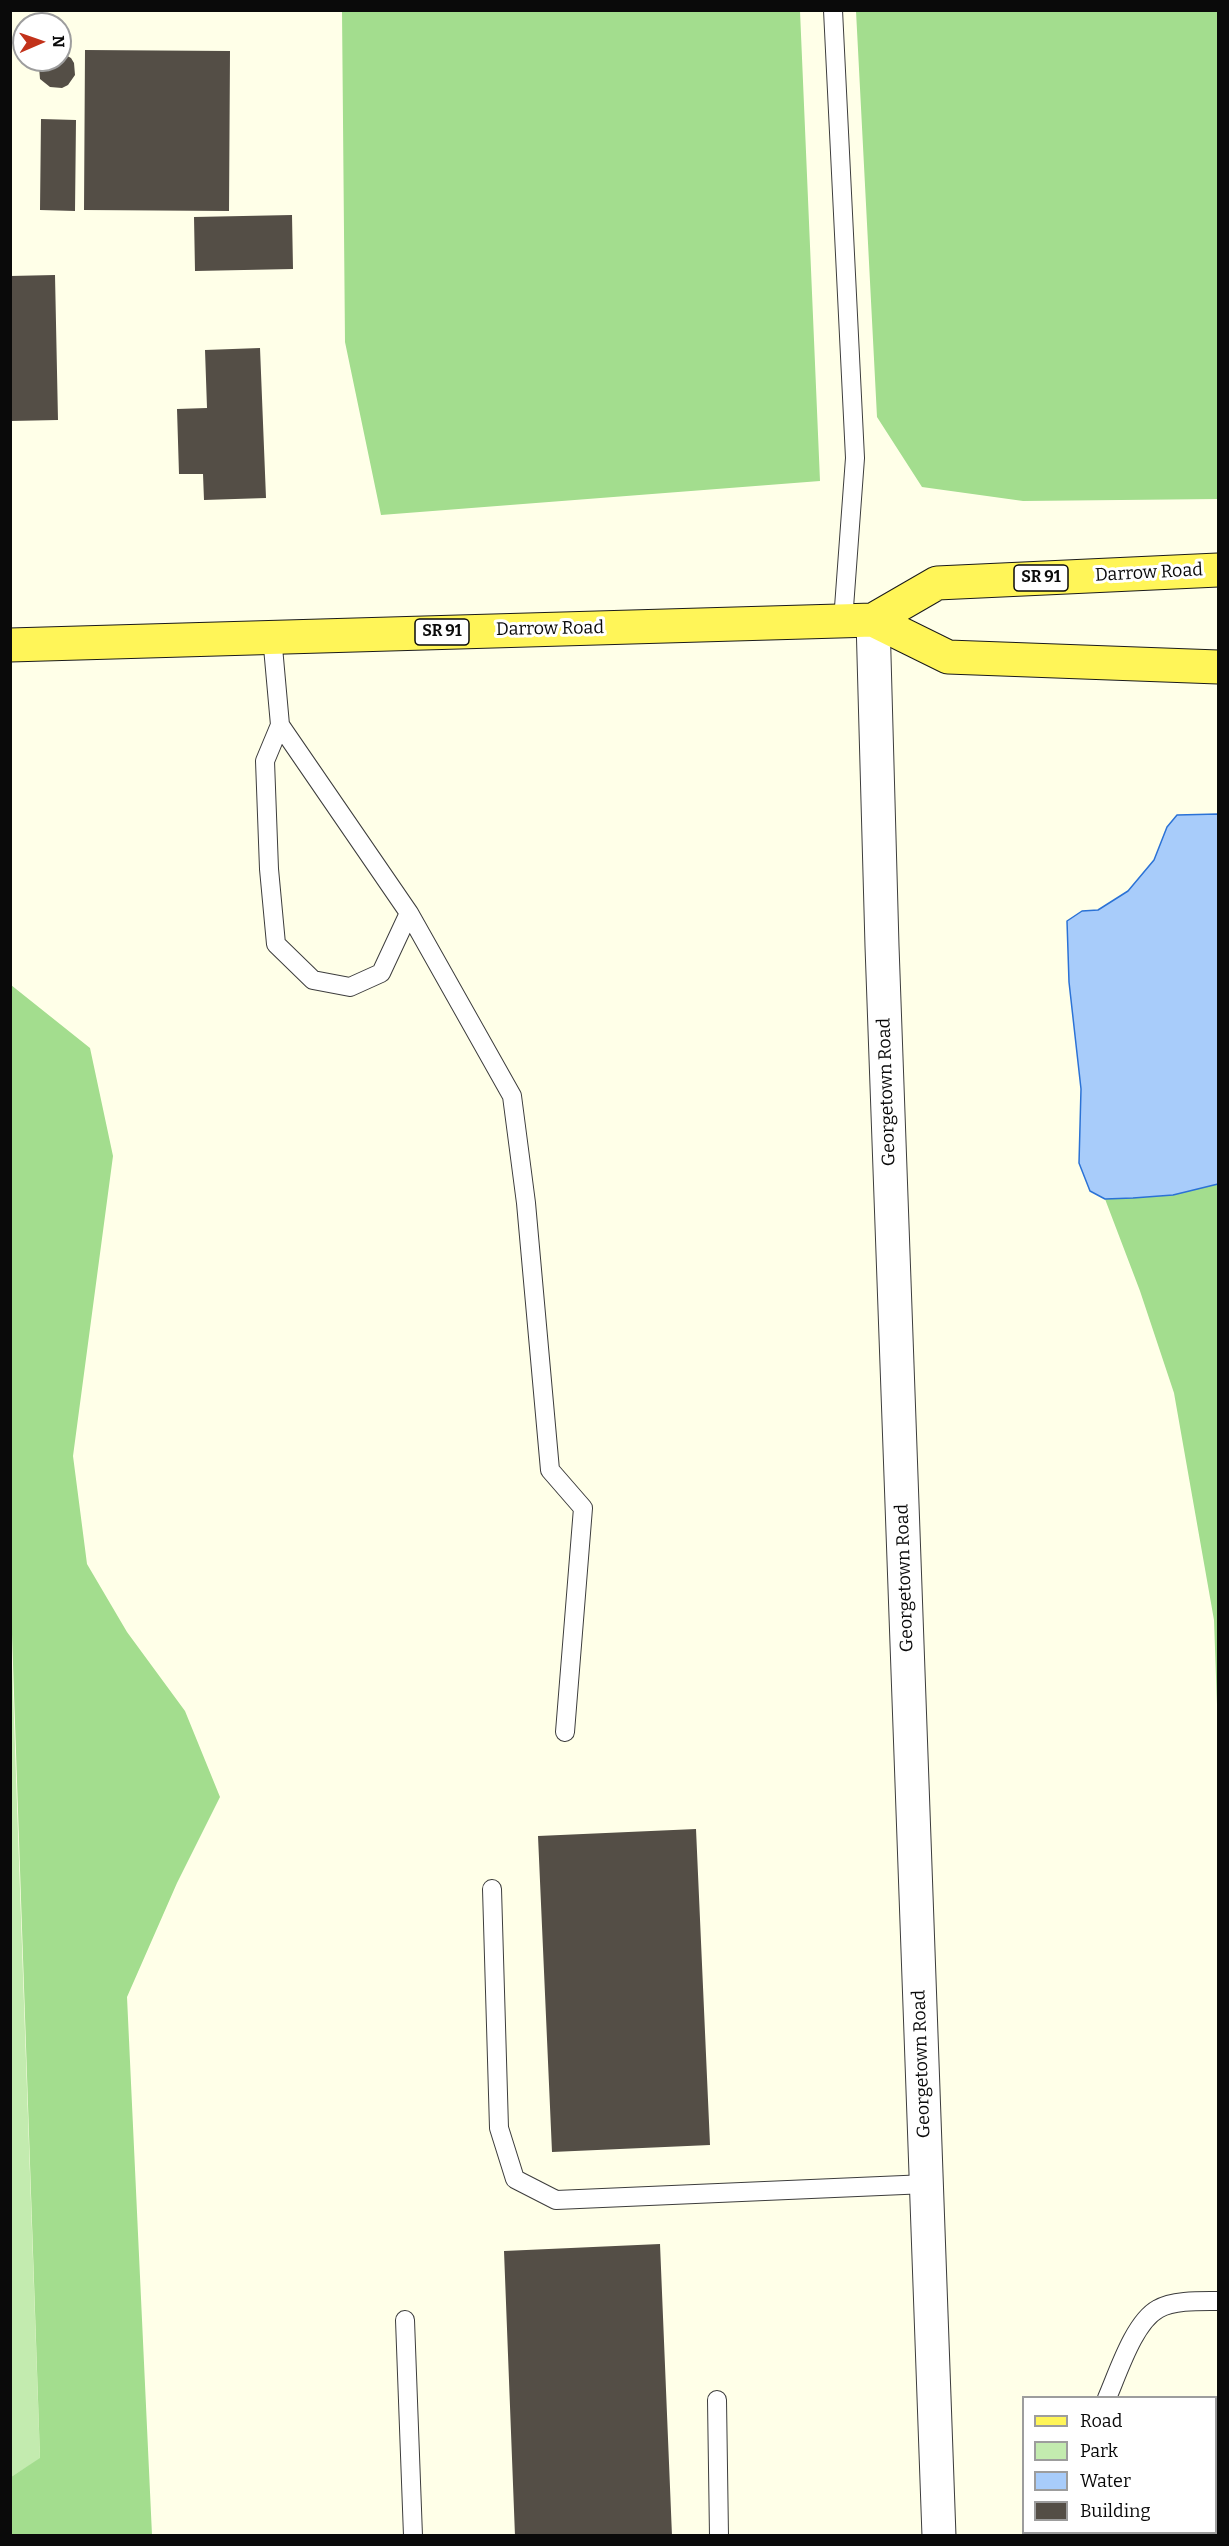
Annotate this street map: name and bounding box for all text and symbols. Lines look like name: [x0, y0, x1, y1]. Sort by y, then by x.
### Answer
north arrow: [12, 12, 72, 72]
text: N: [49, 35, 68, 48]
street label: Darrow Road: [1095, 559, 1203, 587]
road number: SR 91: [1014, 565, 1068, 591]
street label: Darrow Road: [496, 617, 604, 641]
road number: SR 91: [415, 619, 469, 645]
street label: Georgetown Road: [874, 1017, 900, 1167]
street label: Georgetown Road: [892, 1503, 918, 1653]
street label: Georgetown Road: [909, 1989, 935, 2139]
legend: [1022, 2396, 1217, 2534]
text: Road: [1080, 2410, 1122, 2432]
text: Park: [1080, 2440, 1118, 2462]
text: Water: [1080, 2470, 1131, 2492]
text: Building: [1080, 2500, 1151, 2522]

